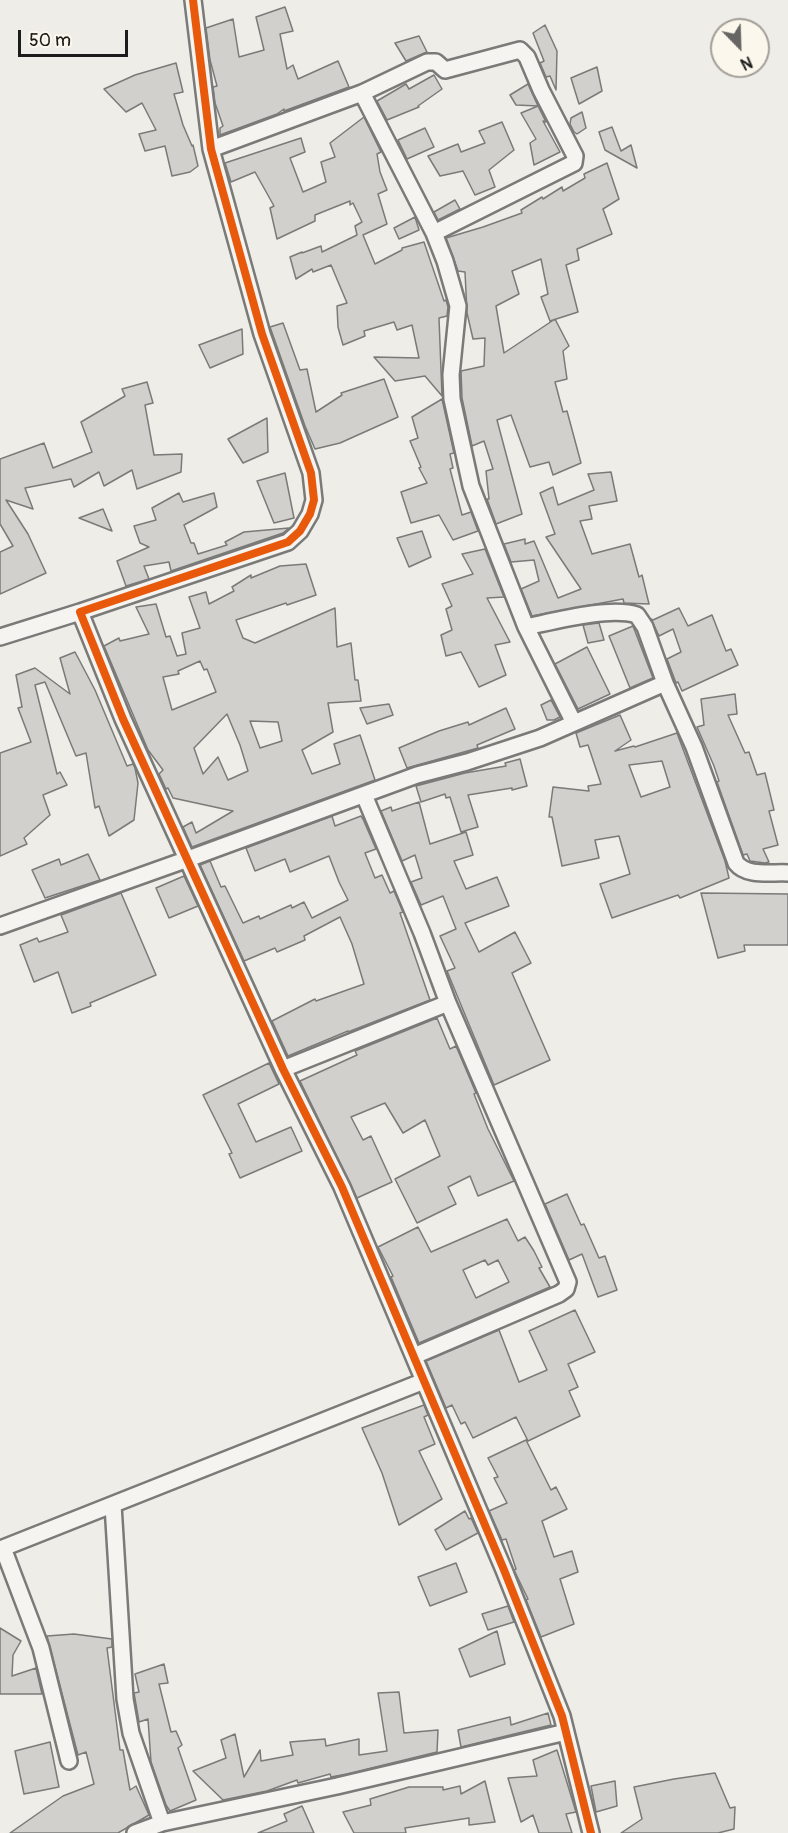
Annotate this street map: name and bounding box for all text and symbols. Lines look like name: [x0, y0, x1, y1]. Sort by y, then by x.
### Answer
scale bar: [21, 18, 130, 56]
north arrow: [710, 18, 770, 78]
text: 50 m: [29, 29, 71, 52]
text: N: [737, 51, 755, 74]

